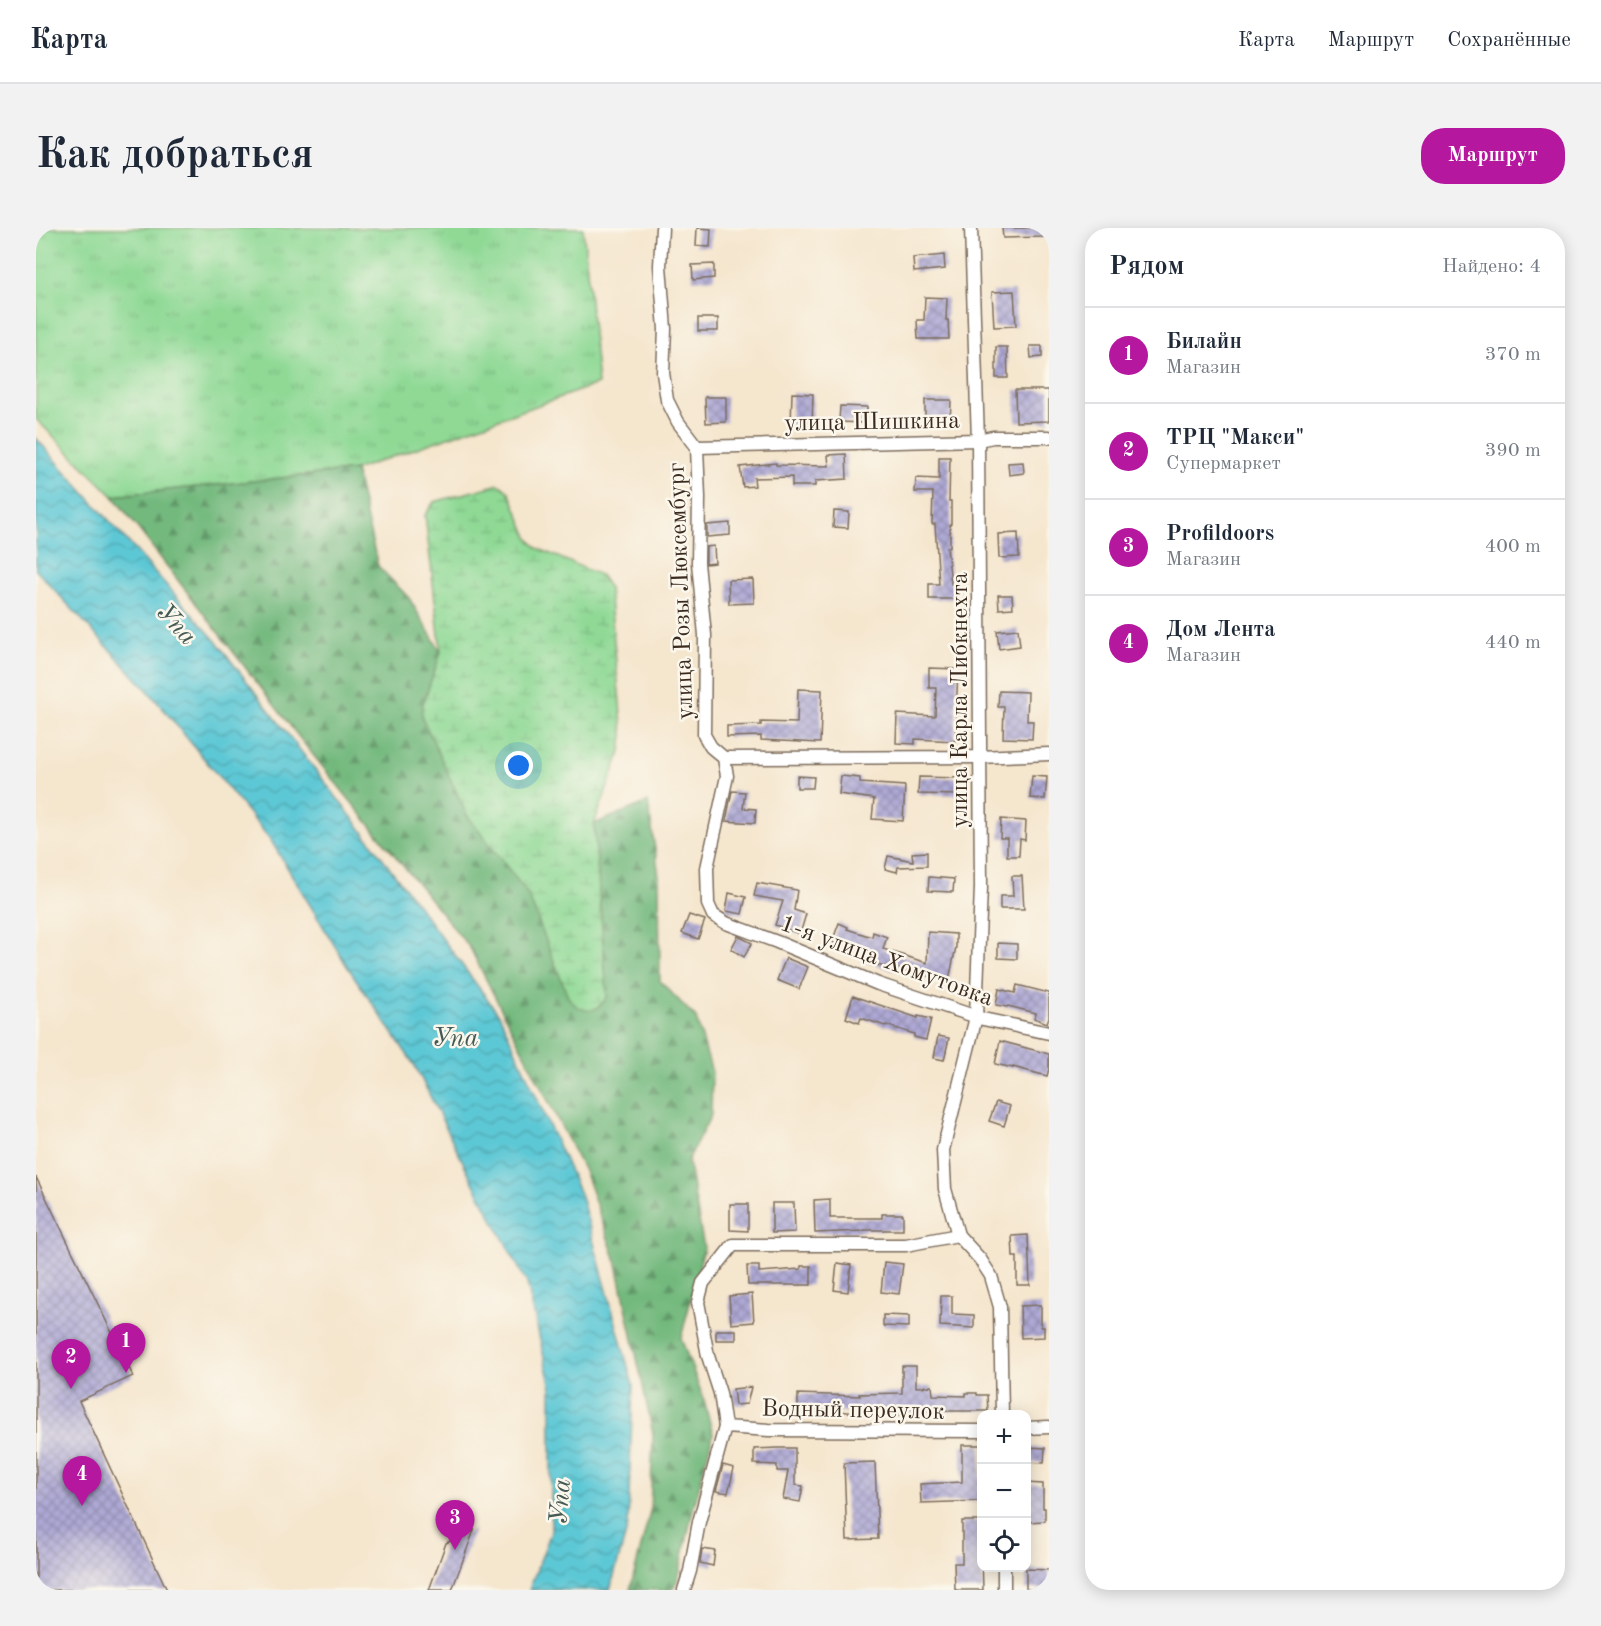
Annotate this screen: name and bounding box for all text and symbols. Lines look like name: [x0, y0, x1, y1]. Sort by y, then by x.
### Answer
text: Карта: [30, 27, 108, 55]
text: Карта: [1238, 30, 1295, 51]
text: Маршрут: [1328, 30, 1414, 51]
text: Сохранённые: [1447, 30, 1571, 51]
button: Маршрут: [1421, 128, 1565, 184]
text: Как добраться: [36, 135, 313, 177]
text: Рядом: [1109, 254, 1184, 280]
text: Найдено: 4: [1442, 257, 1541, 277]
text: Билайн: [1166, 331, 1242, 353]
text: 1: [1123, 345, 1134, 365]
text: 370 m: [1485, 345, 1541, 365]
text: Магазин: [1166, 358, 1241, 378]
street label: улица Шишкина: [784, 409, 960, 437]
text: ТРЦ "Макси": [1166, 427, 1304, 449]
text: 2: [1123, 441, 1134, 461]
text: 390 m: [1485, 441, 1541, 461]
text: Супермаркет: [1166, 454, 1281, 474]
street label: улица Розы Люксембург: [666, 462, 698, 720]
text: Profildoors: [1166, 523, 1274, 545]
text: 3: [1123, 537, 1134, 557]
text: 400 m: [1485, 537, 1541, 557]
text: Магазин: [1166, 550, 1241, 570]
street label: улица Карла Либкнехта: [949, 572, 973, 828]
water label: Упа: [150, 598, 201, 650]
text: Дом Лента: [1166, 619, 1275, 641]
text: 4: [1123, 633, 1134, 653]
text: 440 m: [1485, 633, 1541, 653]
text: Магазин: [1166, 646, 1241, 666]
your location: [504, 751, 533, 780]
street label: 1-я улица Хомутовка: [777, 912, 996, 1012]
water label: Упа: [432, 1026, 478, 1052]
pin: 1: [106, 1324, 146, 1373]
pin: 2: [51, 1340, 90, 1389]
street label: Водный переулок: [761, 1397, 945, 1425]
map controls: [977, 1410, 1031, 1572]
button: +: [977, 1410, 1031, 1464]
pin: 4: [62, 1456, 102, 1506]
button: −: [977, 1464, 1031, 1518]
water label: Упа: [546, 1478, 576, 1527]
pin: 3: [436, 1500, 474, 1550]
button: locate: [977, 1518, 1031, 1572]

